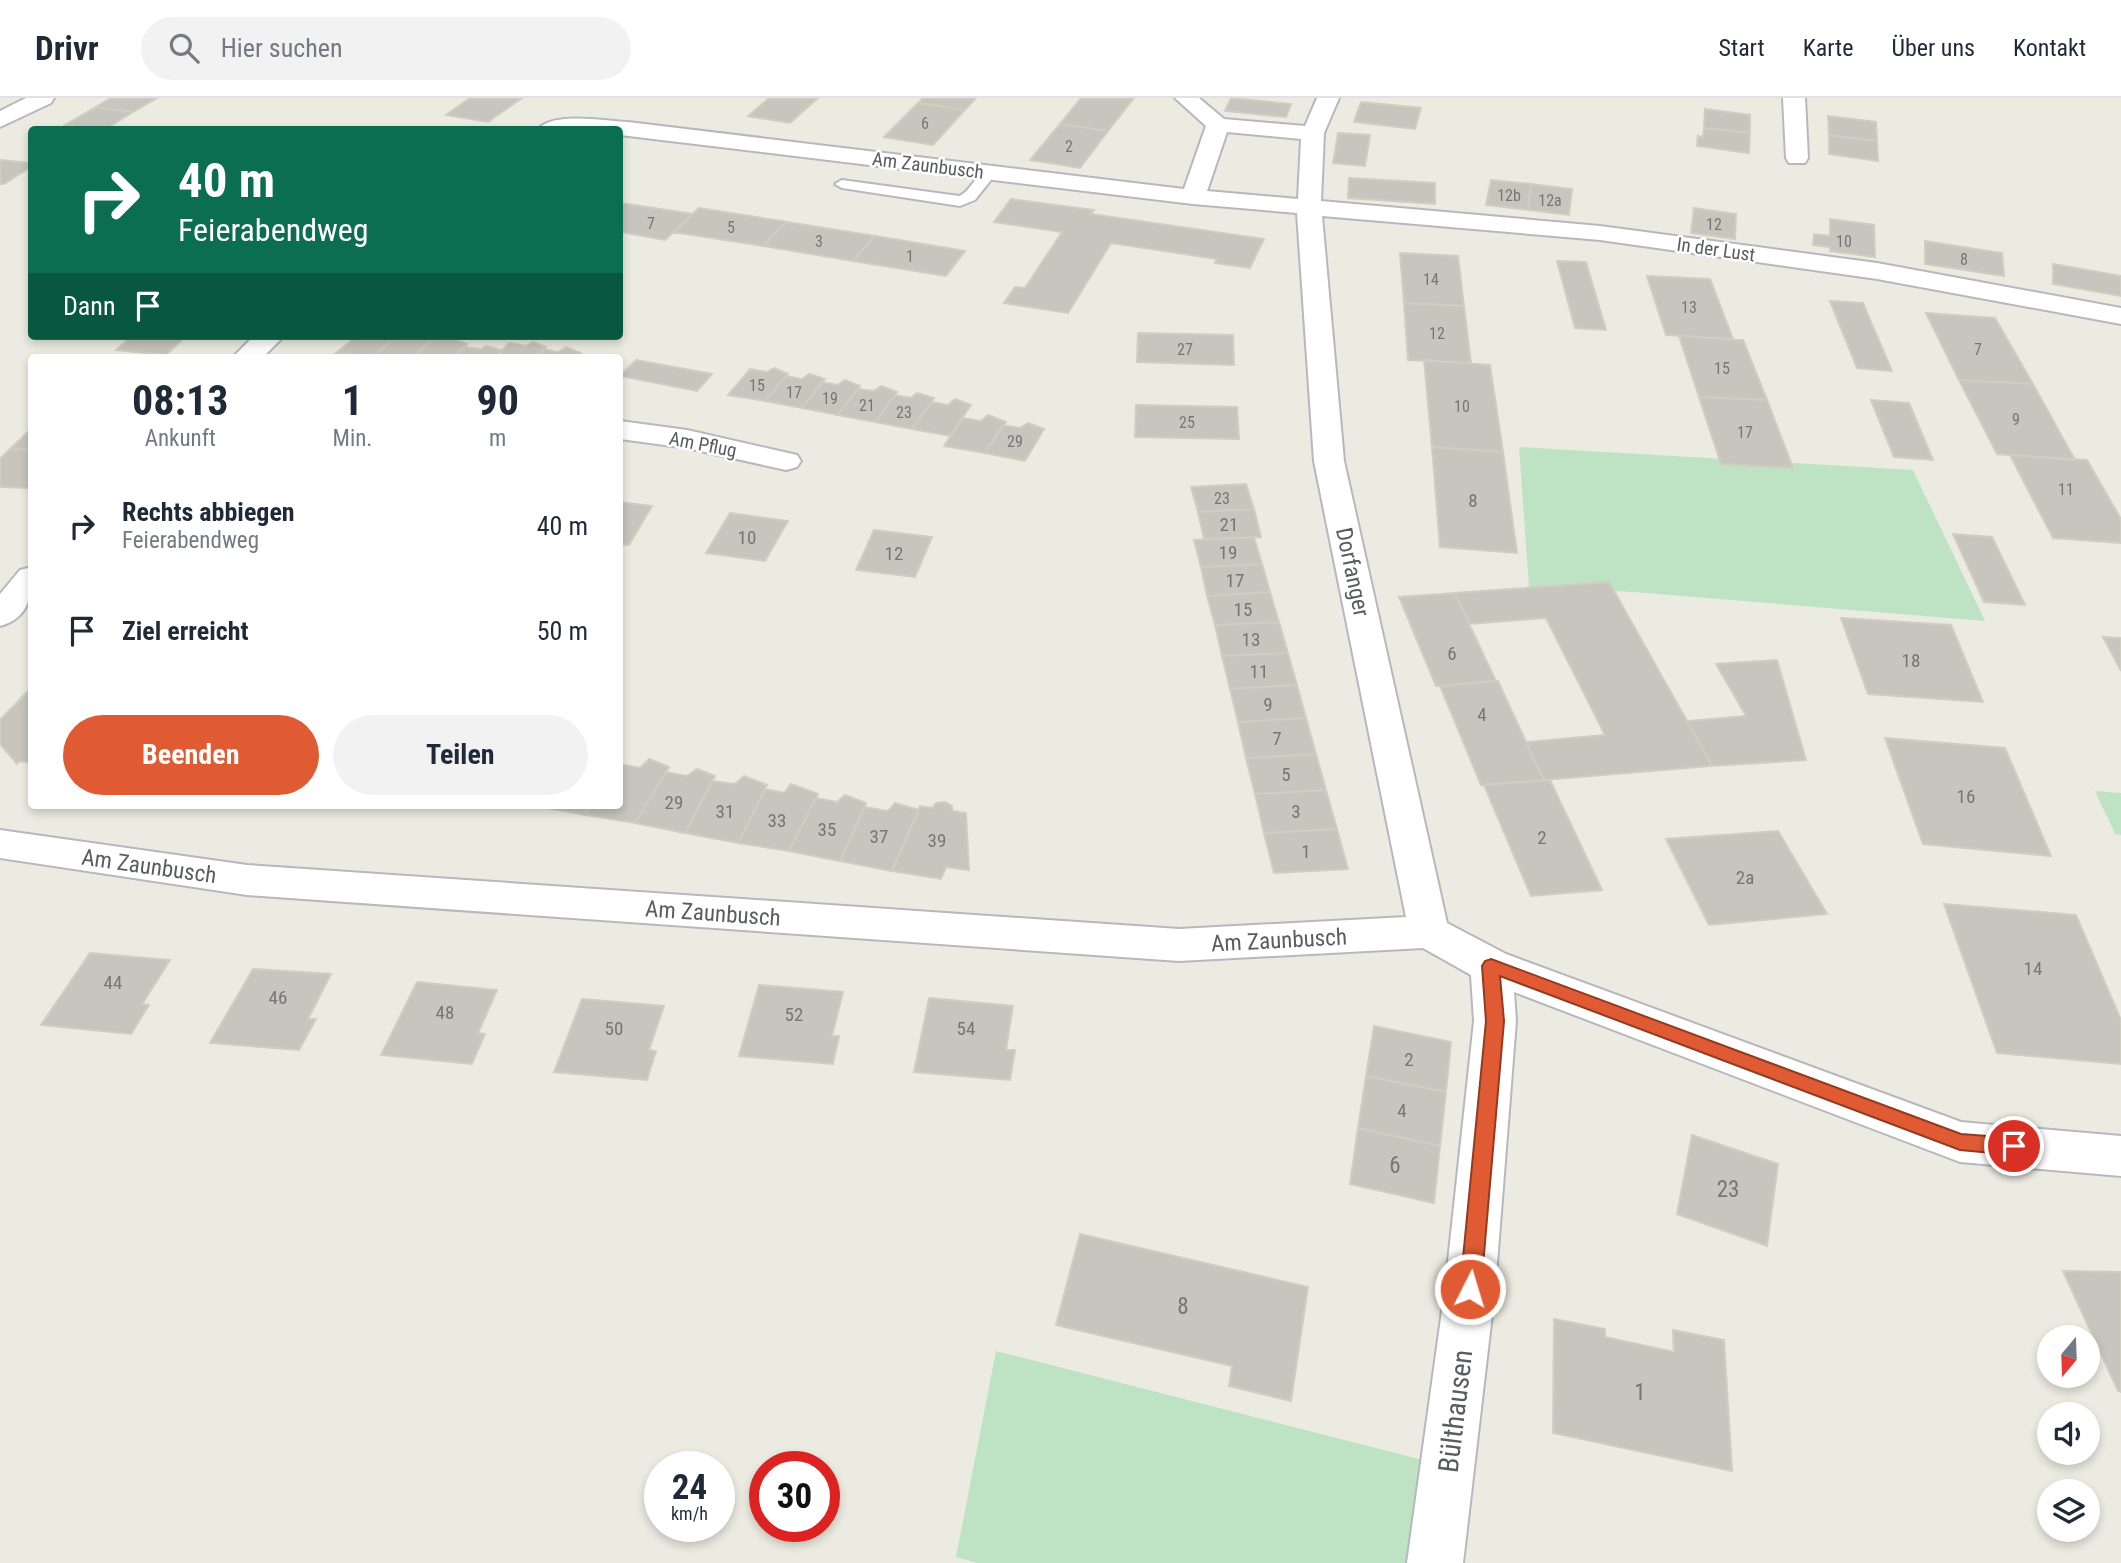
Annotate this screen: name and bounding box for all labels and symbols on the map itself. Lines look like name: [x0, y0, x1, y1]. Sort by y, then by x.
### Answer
house number: 6: [921, 114, 929, 133]
house number: 2: [1065, 137, 1073, 156]
street label: Am Zaunbusch: [871, 147, 985, 184]
house number: 12b: [1497, 186, 1521, 205]
house number: 12a: [1538, 191, 1562, 210]
house number: 7: [647, 214, 655, 233]
house number: 12: [1706, 215, 1722, 234]
house number: 5: [727, 218, 735, 237]
house number: 3: [815, 232, 823, 251]
house number: 10: [1836, 232, 1852, 251]
street label: In der Lust: [1675, 233, 1757, 266]
house number: 1: [906, 247, 914, 266]
house number: 8: [1960, 250, 1968, 269]
house number: 14: [1423, 270, 1439, 289]
house number: 13: [1681, 298, 1697, 317]
house number: 12: [1429, 324, 1445, 343]
house number: 27: [1177, 340, 1193, 359]
house number: 7: [1974, 340, 1982, 359]
house number: 15: [1714, 359, 1730, 378]
house number: 15: [749, 376, 765, 395]
house number: 17: [786, 383, 802, 402]
house number: 19: [822, 389, 838, 408]
house number: 21: [859, 396, 875, 415]
house number: 10: [1454, 397, 1470, 416]
house number: 23: [896, 403, 912, 422]
house number: 9: [2012, 410, 2020, 429]
house number: 25: [1179, 413, 1195, 432]
house number: 17: [1737, 423, 1753, 442]
street label: Am Pflug: [667, 427, 739, 462]
house number: 29: [1007, 432, 1023, 451]
house number: 11: [2058, 480, 2074, 499]
house number: 23: [1214, 489, 1230, 508]
house number: 8: [1468, 489, 1478, 512]
house number: 21: [1220, 513, 1238, 536]
street label: Dorfanger: [1330, 525, 1375, 619]
house number: 10: [738, 526, 756, 549]
house number: 19: [1219, 541, 1237, 564]
house number: 12: [885, 542, 903, 565]
house number: 17: [1226, 569, 1244, 592]
house number: 15: [1234, 598, 1252, 621]
house number: 13: [1242, 628, 1260, 651]
house number: 6: [1447, 642, 1457, 665]
house number: 18: [1902, 649, 1920, 672]
house number: 11: [1250, 660, 1268, 683]
house number: 9: [1263, 693, 1273, 716]
house number: 4: [1477, 703, 1487, 726]
house number: 7: [1272, 727, 1282, 750]
house number: 5: [1281, 763, 1291, 786]
house number: 16: [1957, 785, 1975, 808]
house number: 29: [665, 791, 683, 814]
house number: 31: [716, 800, 734, 823]
house number: 3: [1291, 800, 1301, 823]
house number: 33: [768, 809, 786, 832]
house number: 35: [818, 818, 836, 841]
house number: 37: [870, 825, 888, 848]
house number: 2: [1537, 826, 1547, 849]
house number: 39: [928, 829, 946, 852]
house number: 1: [1301, 840, 1311, 863]
street label: Am Zaunbusch: [80, 844, 218, 889]
house number: 2a: [1736, 866, 1754, 889]
street label: Am Zaunbusch: [644, 895, 782, 932]
street label: Am Zaunbusch: [1210, 923, 1348, 958]
house number: 14: [2024, 957, 2042, 980]
house number: 44: [104, 971, 122, 994]
house number: 46: [269, 986, 287, 1009]
house number: 48: [436, 1001, 454, 1024]
house number: 52: [785, 1003, 803, 1026]
house number: 50: [605, 1017, 623, 1040]
house number: 54: [957, 1017, 975, 1040]
house number: 2: [1404, 1048, 1414, 1071]
house number: 4: [1397, 1099, 1407, 1122]
pin: [1984, 1116, 2044, 1176]
house number: 6: [1389, 1152, 1401, 1179]
house number: 23: [1717, 1176, 1739, 1203]
position arrow: [1433, 1252, 1507, 1326]
house number: 8: [1177, 1293, 1189, 1320]
north arrow: [2037, 1325, 2100, 1388]
street label: Bülthausen: [1432, 1348, 1479, 1474]
house number: 1: [1634, 1379, 1646, 1406]
speed limit sign: 30: [749, 1451, 840, 1542]

